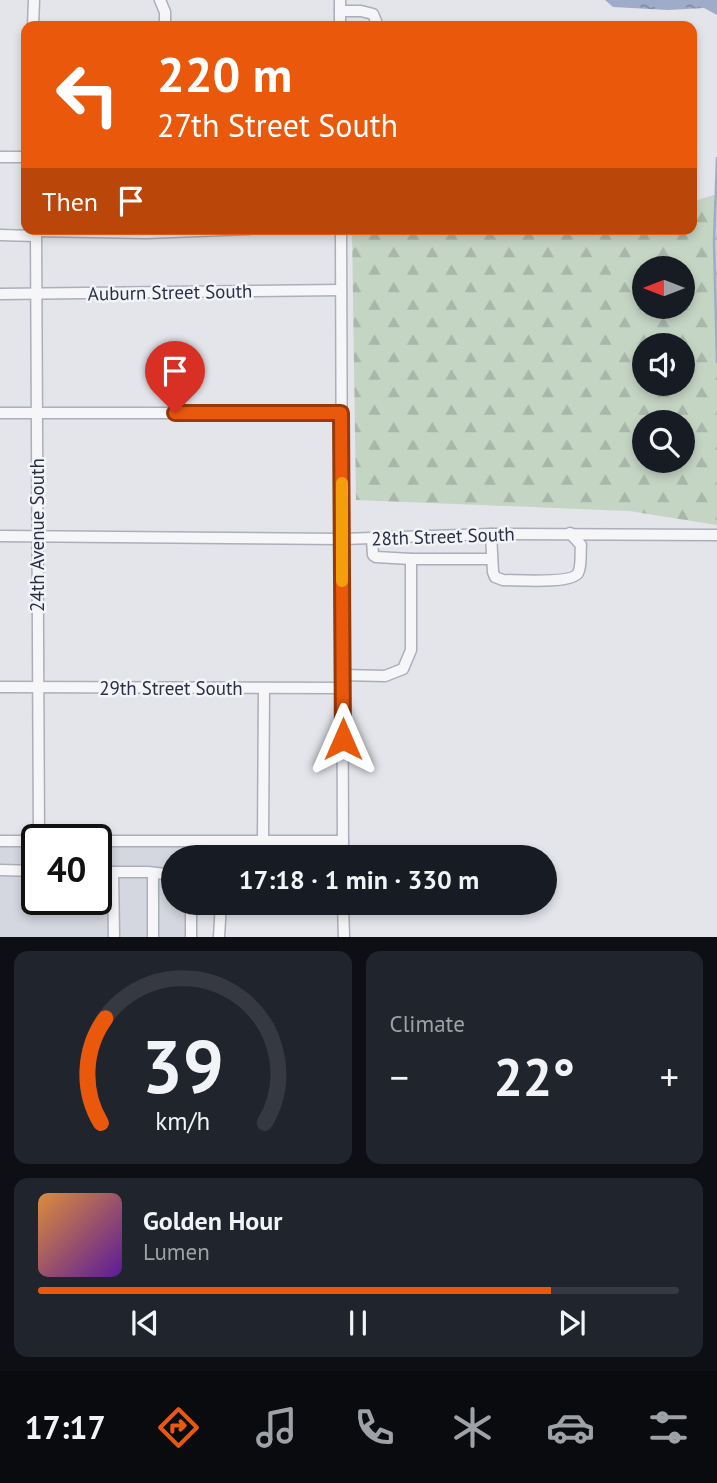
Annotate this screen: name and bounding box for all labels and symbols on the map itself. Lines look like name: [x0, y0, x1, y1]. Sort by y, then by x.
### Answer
north arrow: [632, 256, 695, 318]
street label: Auburn Street South: [87, 279, 253, 305]
pin: [145, 341, 205, 413]
street label: 24th Avenue South: [25, 458, 49, 612]
street label: 28th Street South: [371, 522, 515, 550]
street label: 29th Street South: [99, 676, 243, 700]
position arrow: [306, 702, 380, 776]
speed limit sign: 40: [21, 824, 112, 915]

